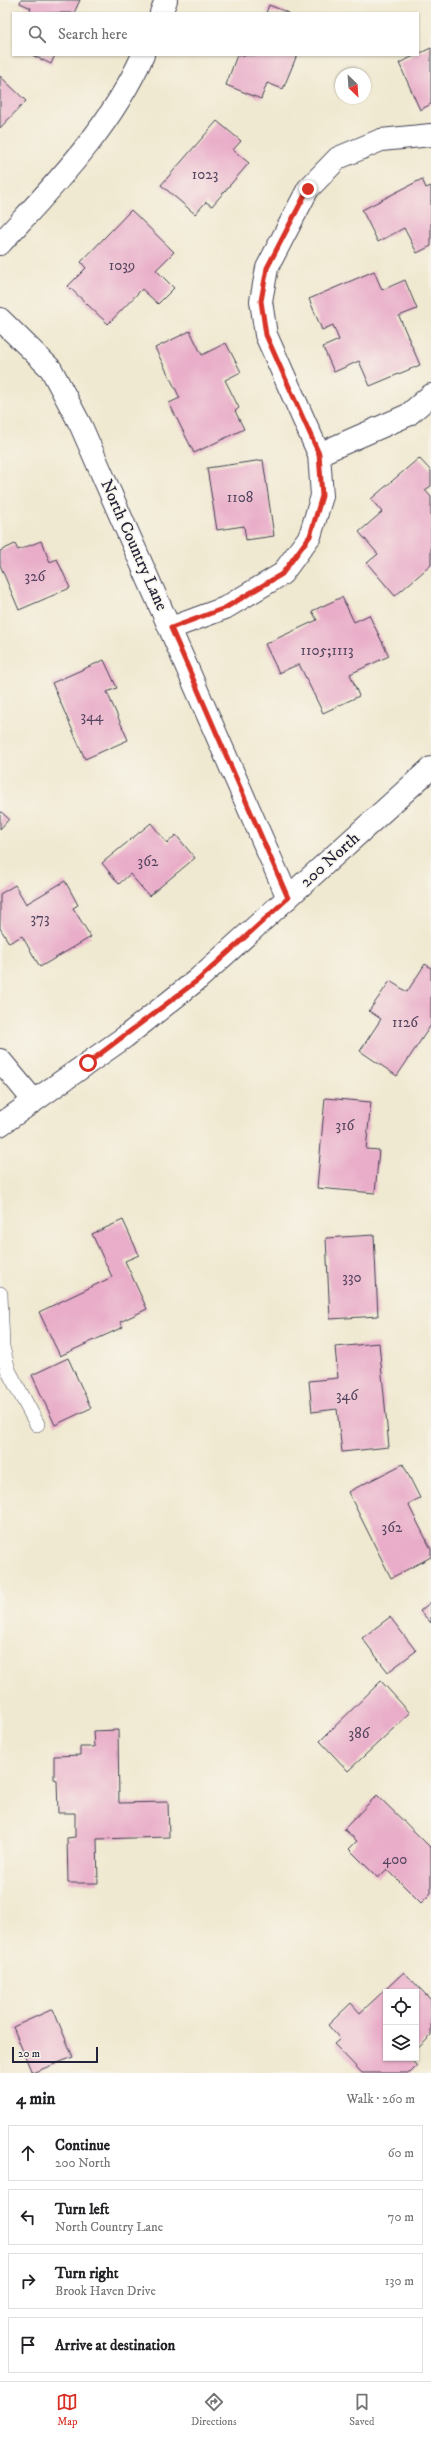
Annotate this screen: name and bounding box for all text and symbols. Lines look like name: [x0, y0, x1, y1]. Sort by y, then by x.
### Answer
search box: [12, 12, 419, 56]
icon: search: [26, 23, 48, 45]
text: Search here: [58, 25, 127, 44]
north arrow: [335, 68, 371, 104]
house number: 1023: [192, 165, 218, 184]
route end: [299, 180, 317, 198]
house number: 1039: [109, 256, 135, 275]
street label: North Country Lane: [95, 476, 173, 614]
house number: 1108: [227, 488, 253, 507]
house number: 326: [25, 567, 47, 586]
house number: 1105;1113: [300, 641, 354, 660]
house number: 344: [81, 707, 104, 726]
street label: 200 North: [296, 827, 364, 893]
house number: 362: [138, 852, 159, 871]
house number: 373: [30, 909, 50, 928]
house number: 1126: [392, 1013, 419, 1032]
route start: [79, 1054, 97, 1072]
house number: 316: [336, 1116, 356, 1135]
house number: 330: [342, 1268, 362, 1287]
house number: 346: [336, 1386, 359, 1405]
house number: 362: [382, 1518, 403, 1537]
house number: 386: [349, 1724, 371, 1743]
house number: 400: [383, 1850, 407, 1869]
map controls: [383, 1989, 419, 2061]
button: locate: [383, 1989, 419, 2025]
button: layers: [383, 2025, 419, 2061]
scale bar: [12, 2045, 98, 2064]
text: 20 m: [18, 2047, 40, 2061]
text: 4 min: [16, 2088, 55, 2110]
text: Walk · 260 m: [347, 2091, 415, 2107]
text: Continue: [55, 2136, 110, 2155]
icon: ahead: [17, 2142, 39, 2164]
text: 60 m: [388, 2145, 414, 2161]
text: 200 North: [55, 2155, 111, 2171]
text: Turn left: [55, 2200, 109, 2219]
icon: left: [17, 2206, 39, 2228]
text: 70 m: [388, 2209, 414, 2225]
text: North Country Lane: [55, 2219, 163, 2235]
text: Turn right: [55, 2264, 118, 2283]
icon: right: [17, 2270, 39, 2292]
text: 130 m: [385, 2273, 414, 2289]
text: Brook Haven Drive: [55, 2283, 156, 2299]
icon: arrive: [17, 2334, 39, 2356]
text: Arrive at destination: [55, 2336, 175, 2355]
tab: Map: [56, 2391, 78, 2429]
tab: Directions: [191, 2391, 237, 2429]
tab: Saved: [349, 2391, 375, 2429]

